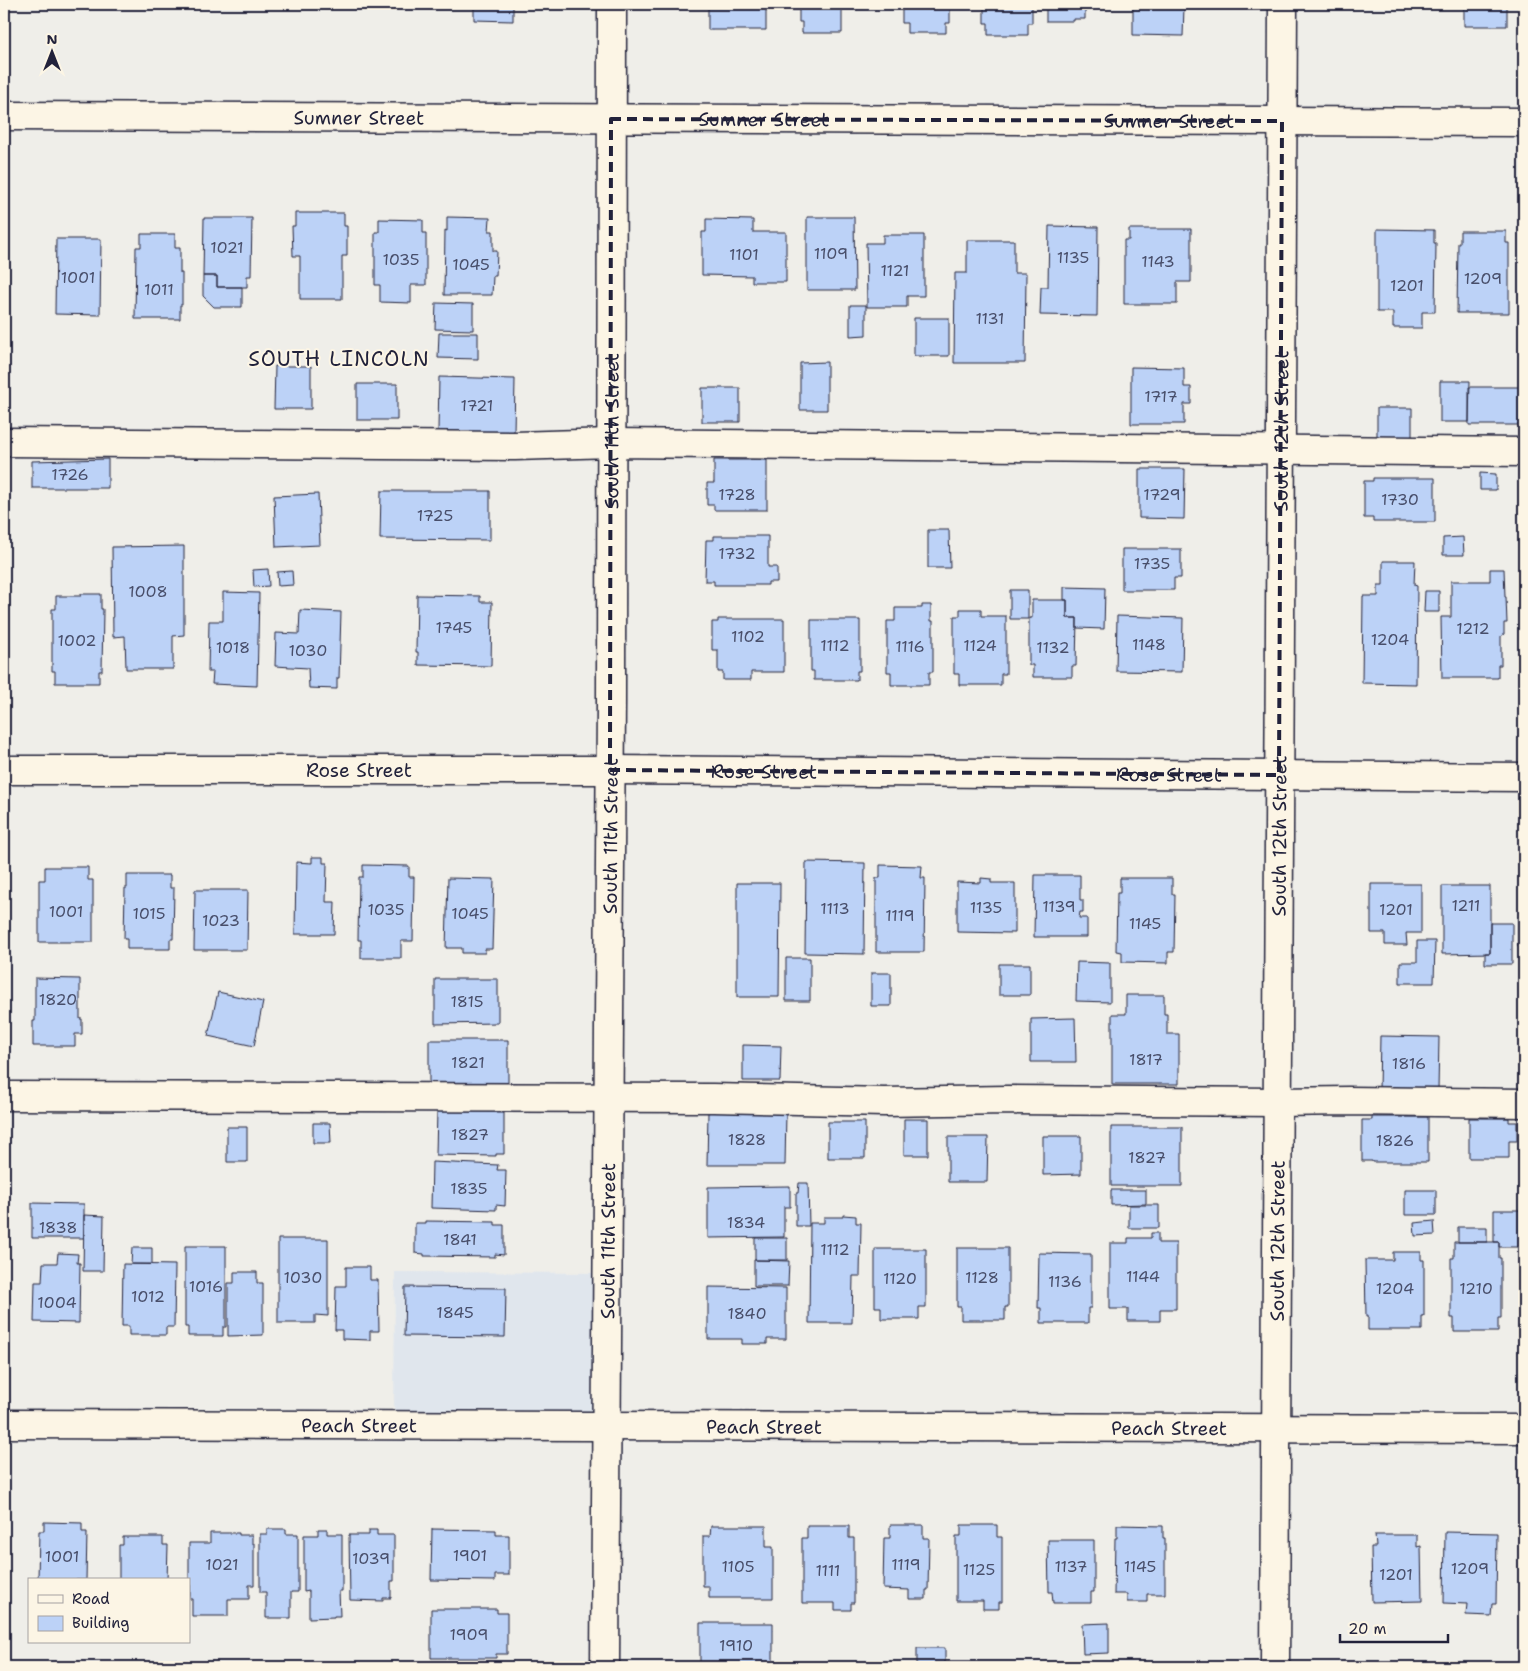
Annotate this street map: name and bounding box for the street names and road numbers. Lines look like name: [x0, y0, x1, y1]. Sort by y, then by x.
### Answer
street label: Sumner Street: [294, 105, 424, 130]
street label: Sumner Street: [699, 106, 829, 132]
street label: Sumner Street: [1104, 108, 1234, 133]
street label: South 12th Street: [1268, 350, 1294, 512]
street label: South 11th Street: [599, 353, 624, 509]
street label: South 12th Street: [1266, 755, 1292, 917]
street label: Rose Street: [306, 758, 412, 783]
street label: South 11th Street: [597, 758, 623, 914]
street label: Rose Street: [711, 758, 817, 784]
street label: Rose Street: [1116, 761, 1222, 787]
street label: South 12th Street: [1264, 1160, 1290, 1322]
street label: South 11th Street: [595, 1163, 621, 1319]
street label: Peach Street: [301, 1412, 417, 1438]
street label: Peach Street: [706, 1414, 822, 1439]
street label: Peach Street: [1111, 1415, 1227, 1441]

